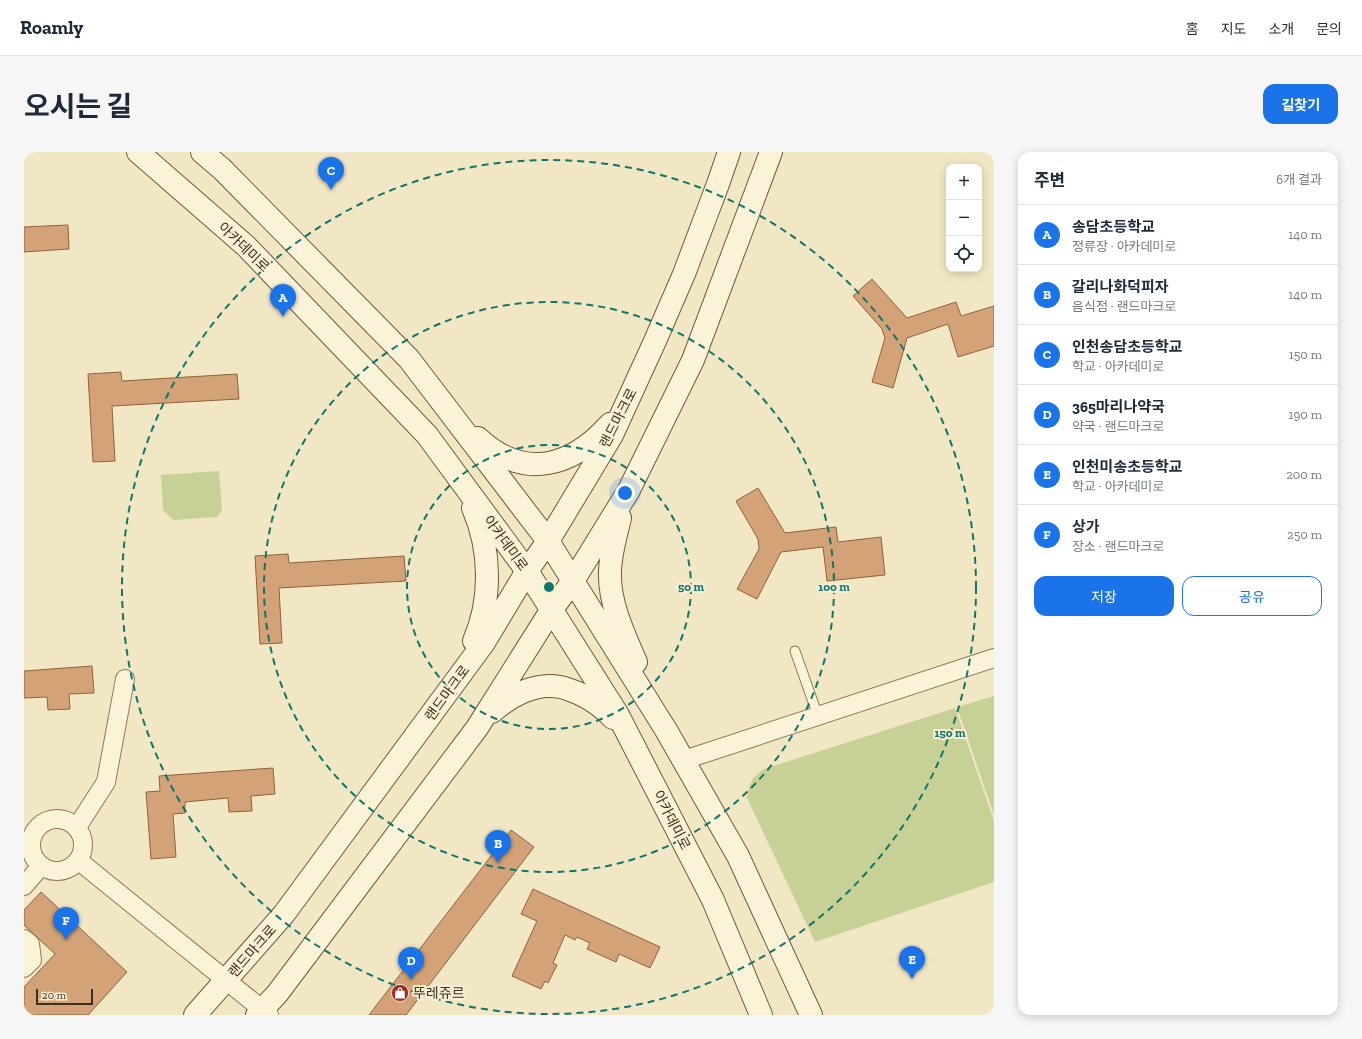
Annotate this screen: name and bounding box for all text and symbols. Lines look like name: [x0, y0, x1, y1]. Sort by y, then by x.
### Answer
text: Roamly: [20, 16, 83, 39]
text: 홈: [1186, 21, 1199, 38]
text: 지도: [1221, 21, 1246, 38]
text: 소개: [1268, 21, 1294, 38]
text: 문의: [1316, 21, 1342, 38]
button: 길찾기: [1263, 84, 1338, 124]
text: 오시는 길: [24, 90, 132, 123]
pin: C: [318, 157, 344, 190]
map controls: [946, 164, 982, 272]
button: +: [946, 164, 982, 200]
text: 주변: [1034, 170, 1065, 190]
text: 6개 결과: [1276, 172, 1322, 187]
button: −: [946, 200, 982, 236]
text: 송담초등학교: [1072, 218, 1155, 236]
street label: 아카데미로: [215, 219, 273, 276]
text: A: [1043, 227, 1051, 242]
text: 140 m: [1288, 227, 1322, 242]
button: locate: [946, 236, 982, 272]
text: 정류장 · 아카데미로: [1072, 239, 1176, 254]
text: 갈리나화덕피자: [1072, 278, 1169, 296]
pin: A: [270, 284, 296, 317]
text: B: [1043, 287, 1051, 302]
text: 140 m: [1288, 287, 1322, 302]
text: 음식점 · 랜드마크로: [1072, 299, 1176, 314]
text: 인천송담초등학교: [1072, 338, 1182, 356]
text: C: [1043, 347, 1051, 362]
text: 150 m: [1289, 347, 1322, 362]
text: 학교 · 아카데미로: [1072, 359, 1164, 374]
street label: 랜드마크로: [596, 386, 641, 451]
text: 365마리나약국: [1072, 398, 1165, 416]
text: D: [1042, 407, 1052, 422]
text: 190 m: [1288, 407, 1322, 422]
text: 약국 · 랜드마크로: [1072, 419, 1164, 434]
text: 인천미송초등학교: [1072, 458, 1182, 476]
text: E: [1043, 467, 1051, 482]
text: 200 m: [1286, 467, 1322, 482]
text: 학교 · 아카데미로: [1072, 479, 1164, 494]
your location: [615, 483, 635, 503]
street label: 아카데미로: [480, 512, 531, 574]
text: 상가: [1072, 518, 1100, 536]
text: F: [1043, 527, 1051, 542]
text: 250 m: [1287, 527, 1322, 542]
text: 장소 · 랜드마크로: [1072, 539, 1164, 554]
button: 저장: [1034, 576, 1174, 616]
button: 공유: [1182, 576, 1322, 616]
centre of rings: [542, 580, 556, 594]
text: 50 m: [678, 580, 704, 594]
text: 100 m: [818, 580, 850, 594]
street label: 랜드마크로: [422, 662, 473, 724]
text: 150 m: [935, 726, 966, 740]
street label: 아카데미로: [649, 788, 694, 853]
pin: B: [485, 830, 511, 863]
pin: F: [53, 907, 79, 940]
street label: 랜드마크로: [225, 921, 280, 981]
pin: E: [899, 946, 925, 979]
pin: D: [398, 947, 424, 980]
shop icon: 뚜레쥬르: [390, 983, 410, 1003]
place label: 뚜레쥬르: [413, 985, 465, 1002]
scale bar: [36, 987, 93, 1006]
text: 20 m: [42, 989, 66, 1002]

